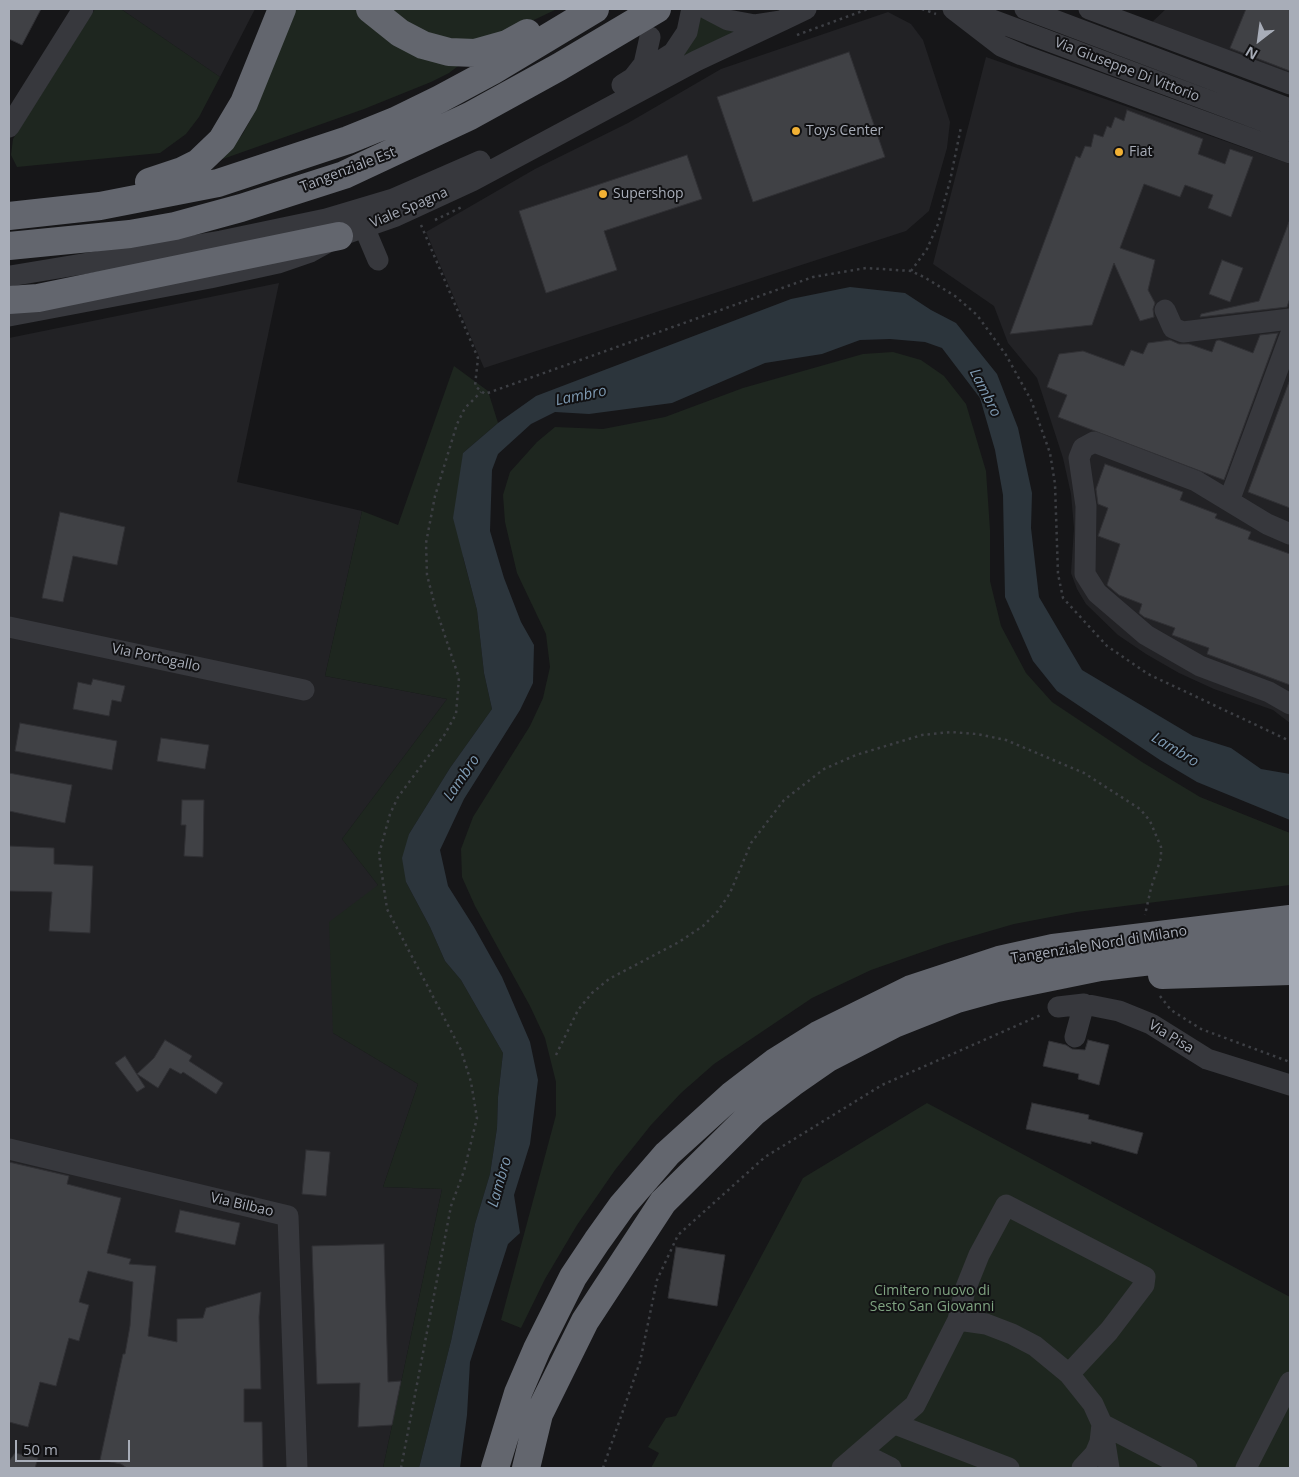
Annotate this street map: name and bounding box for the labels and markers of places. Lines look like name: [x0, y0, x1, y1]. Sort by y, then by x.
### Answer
place label: Toys Center: [806, 123, 883, 139]
marker: Toys Center: [790, 125, 802, 137]
place label: Fiat: [1129, 144, 1153, 160]
marker: Fiat: [1113, 146, 1125, 158]
place label: Supershop: [613, 186, 684, 202]
marker: Supershop: [597, 188, 609, 200]

